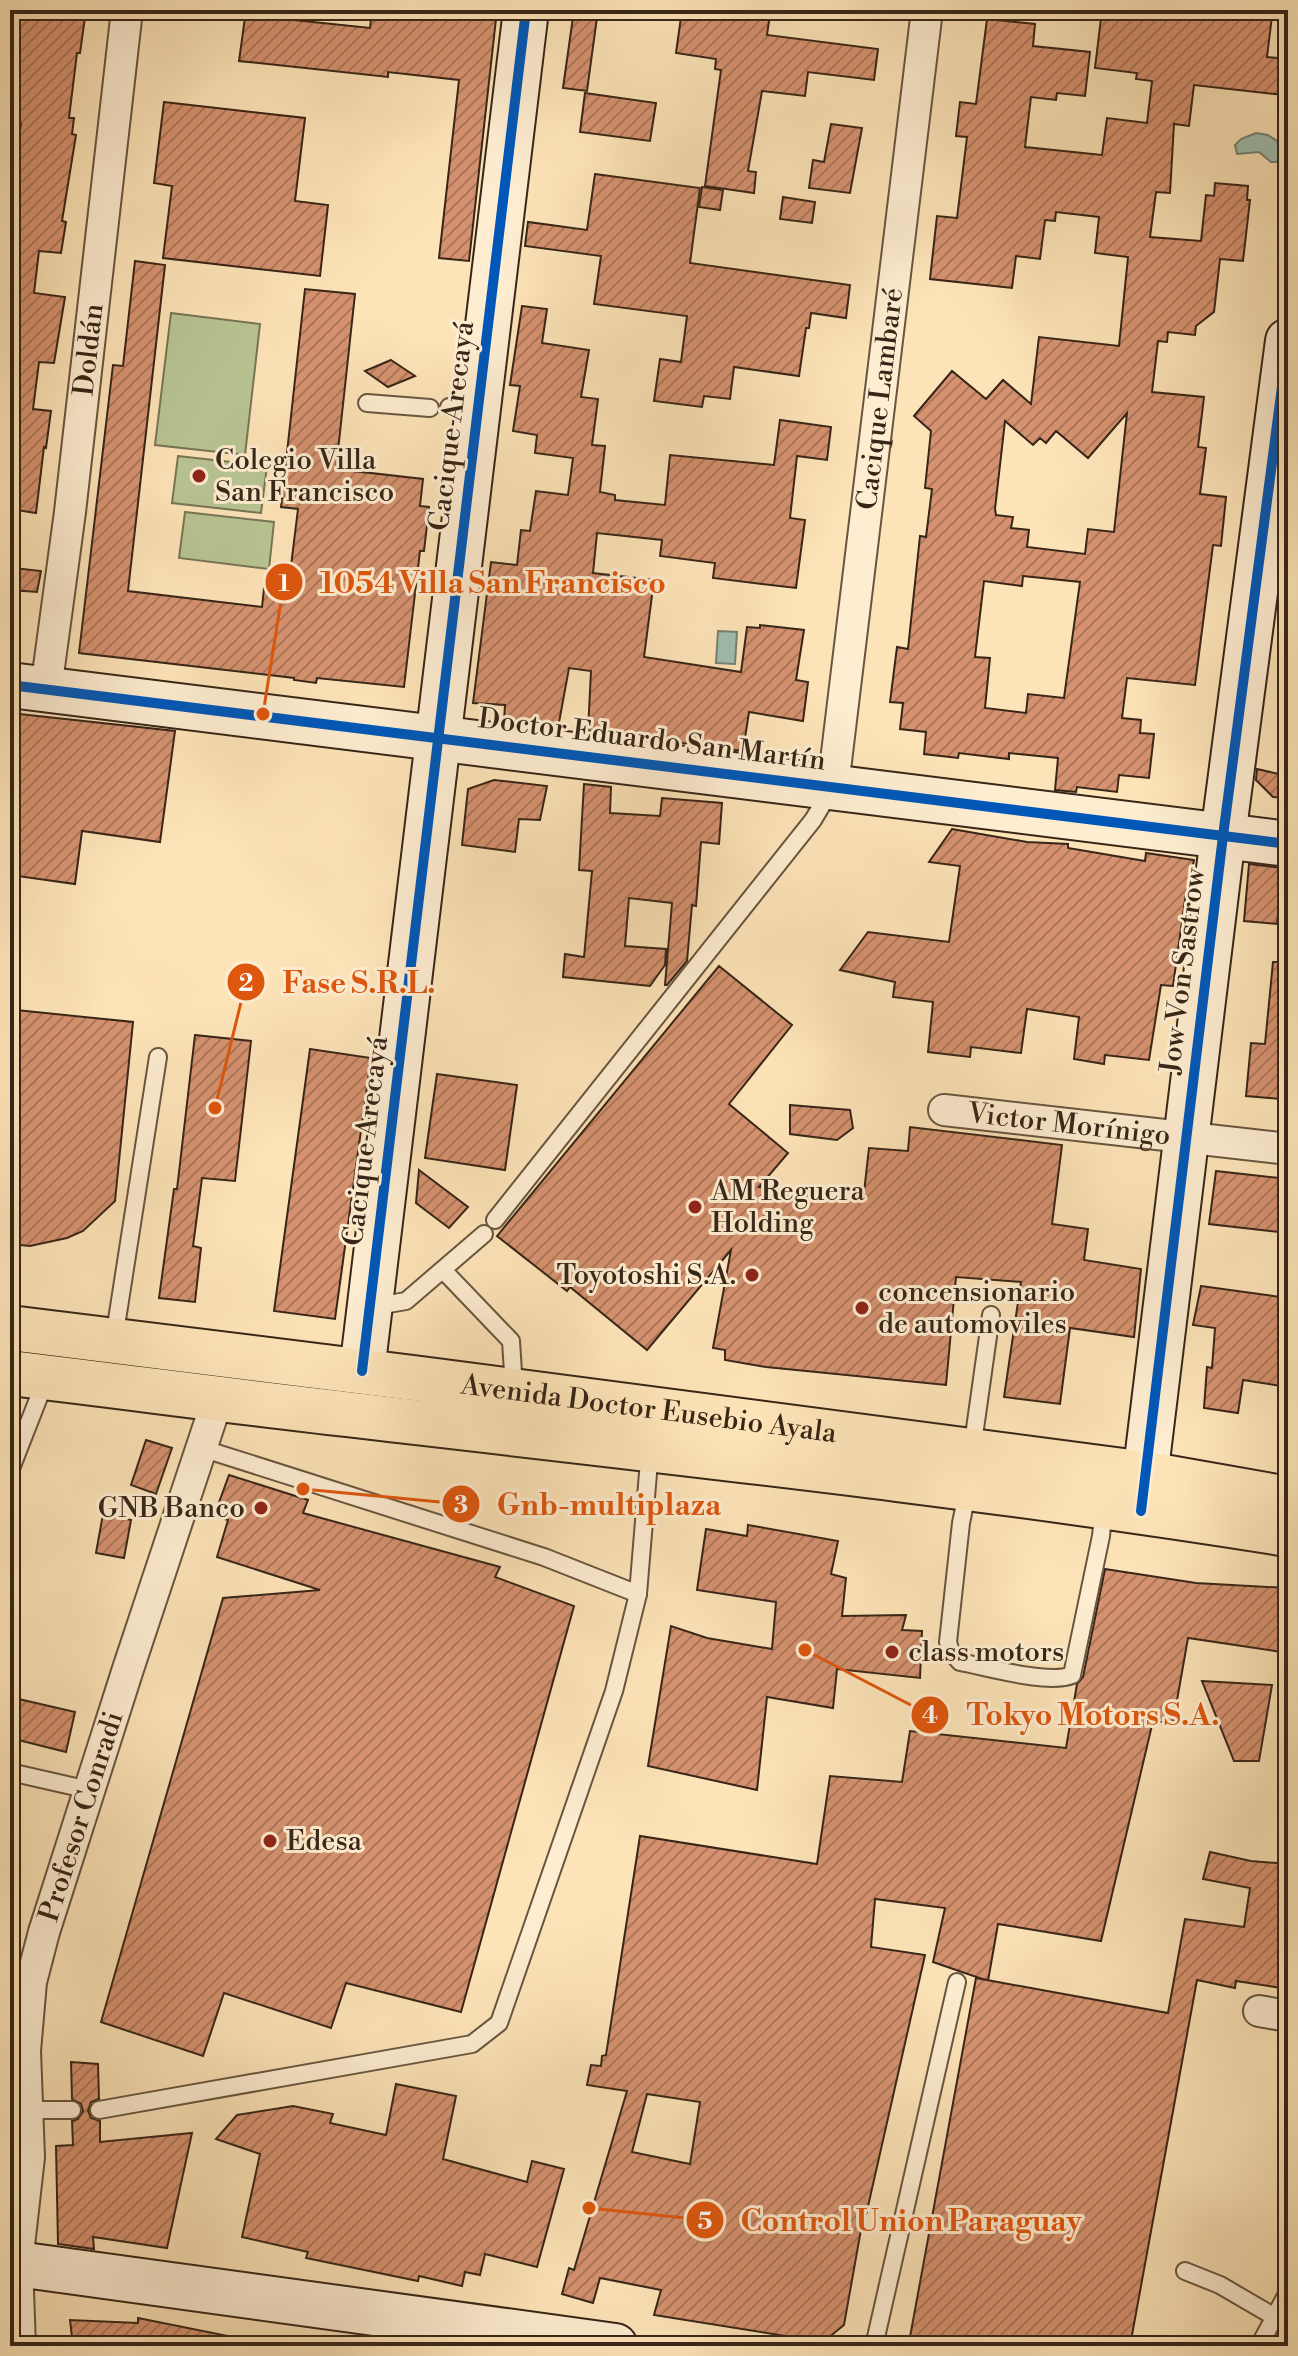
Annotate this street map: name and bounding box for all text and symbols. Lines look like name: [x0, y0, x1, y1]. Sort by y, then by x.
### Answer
street label: Cacique Lambaré: [849, 286, 911, 512]
street label: Doldán: [66, 301, 111, 398]
street label: Cacique Arecayá: [422, 318, 482, 533]
place label: Colegio Villa San Francisco: [215, 443, 394, 510]
marker: Colegio Villa San Francisco: [190, 467, 208, 485]
callout: 1054 Villa San Francisco: [264, 555, 682, 609]
text: 1054 Villa San Francisco: [320, 565, 666, 603]
text: 1: [278, 569, 290, 599]
street label: Doctor Eduardo San Martín: [476, 701, 828, 779]
street label: Jow Von Sastrow: [1153, 865, 1213, 1077]
callout: Fase S.R.L.: [226, 955, 451, 1009]
text: Fase S.R.L.: [282, 965, 436, 1003]
text: 2: [239, 969, 254, 999]
street label: Cacique Arecayá: [336, 1033, 396, 1248]
street label: Victor Morínigo: [965, 1095, 1172, 1153]
place label: AM Reguera Holding: [710, 1174, 866, 1241]
marker: AM Reguera Holding: [686, 1198, 704, 1216]
place label: Toyotoshi S.A.: [556, 1258, 736, 1293]
marker: Toyotoshi S.A.: [743, 1266, 761, 1284]
place label: concensionario de automoviles: [878, 1275, 1075, 1342]
marker: concensionario de automoviles: [853, 1299, 871, 1317]
street label: Avenida Doctor Eusebio Ayala: [458, 1367, 840, 1451]
callout: Gnb-multiplaza: [441, 1477, 738, 1531]
text: Gnb-multiplaza: [497, 1487, 722, 1525]
place label: GNB Banco: [98, 1491, 245, 1526]
text: 3: [454, 1491, 468, 1521]
marker: GNB Banco: [252, 1499, 270, 1517]
place label: class motors: [908, 1635, 1064, 1670]
marker: class motors: [883, 1643, 901, 1661]
callout: Tokyo Motors S.A.: [910, 1688, 1235, 1742]
text: Tokyo Motors S.A.: [966, 1697, 1220, 1735]
text: 4: [922, 1701, 938, 1731]
street label: Profesor Conradi: [31, 1707, 131, 1926]
place label: Edesa: [286, 1824, 363, 1859]
marker: Edesa: [261, 1832, 279, 1850]
callout: Control Union Paraguay: [685, 2193, 1098, 2247]
text: Control Union Paraguay: [740, 2203, 1083, 2241]
text: 5: [698, 2207, 713, 2237]

